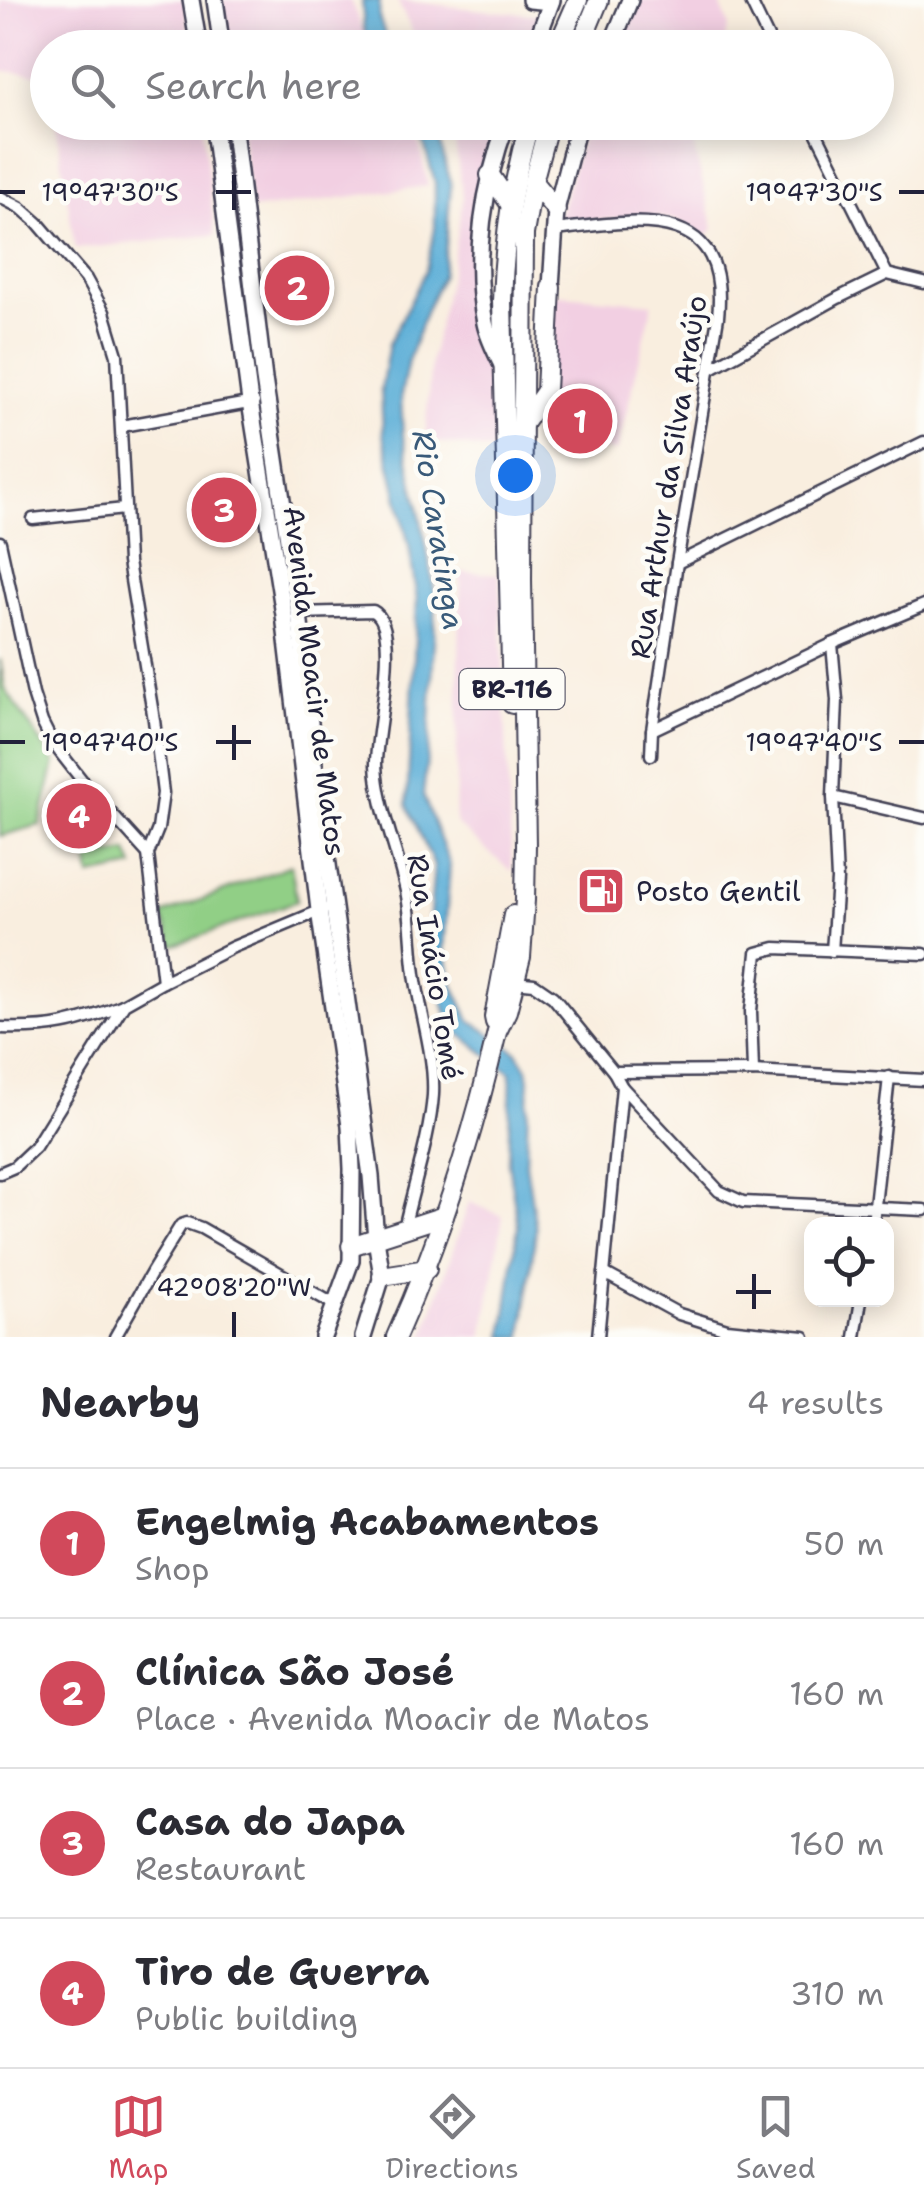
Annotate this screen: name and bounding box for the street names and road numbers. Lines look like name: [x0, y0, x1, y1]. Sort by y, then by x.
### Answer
street label: Rua Arthur da Silva Araújo: [620, 293, 716, 661]
street label: Avenida Moacir de Matos: [275, 504, 355, 858]
road number: BR-116: [460, 669, 564, 709]
street label: Rua Inácio Tomé: [398, 851, 472, 1083]

